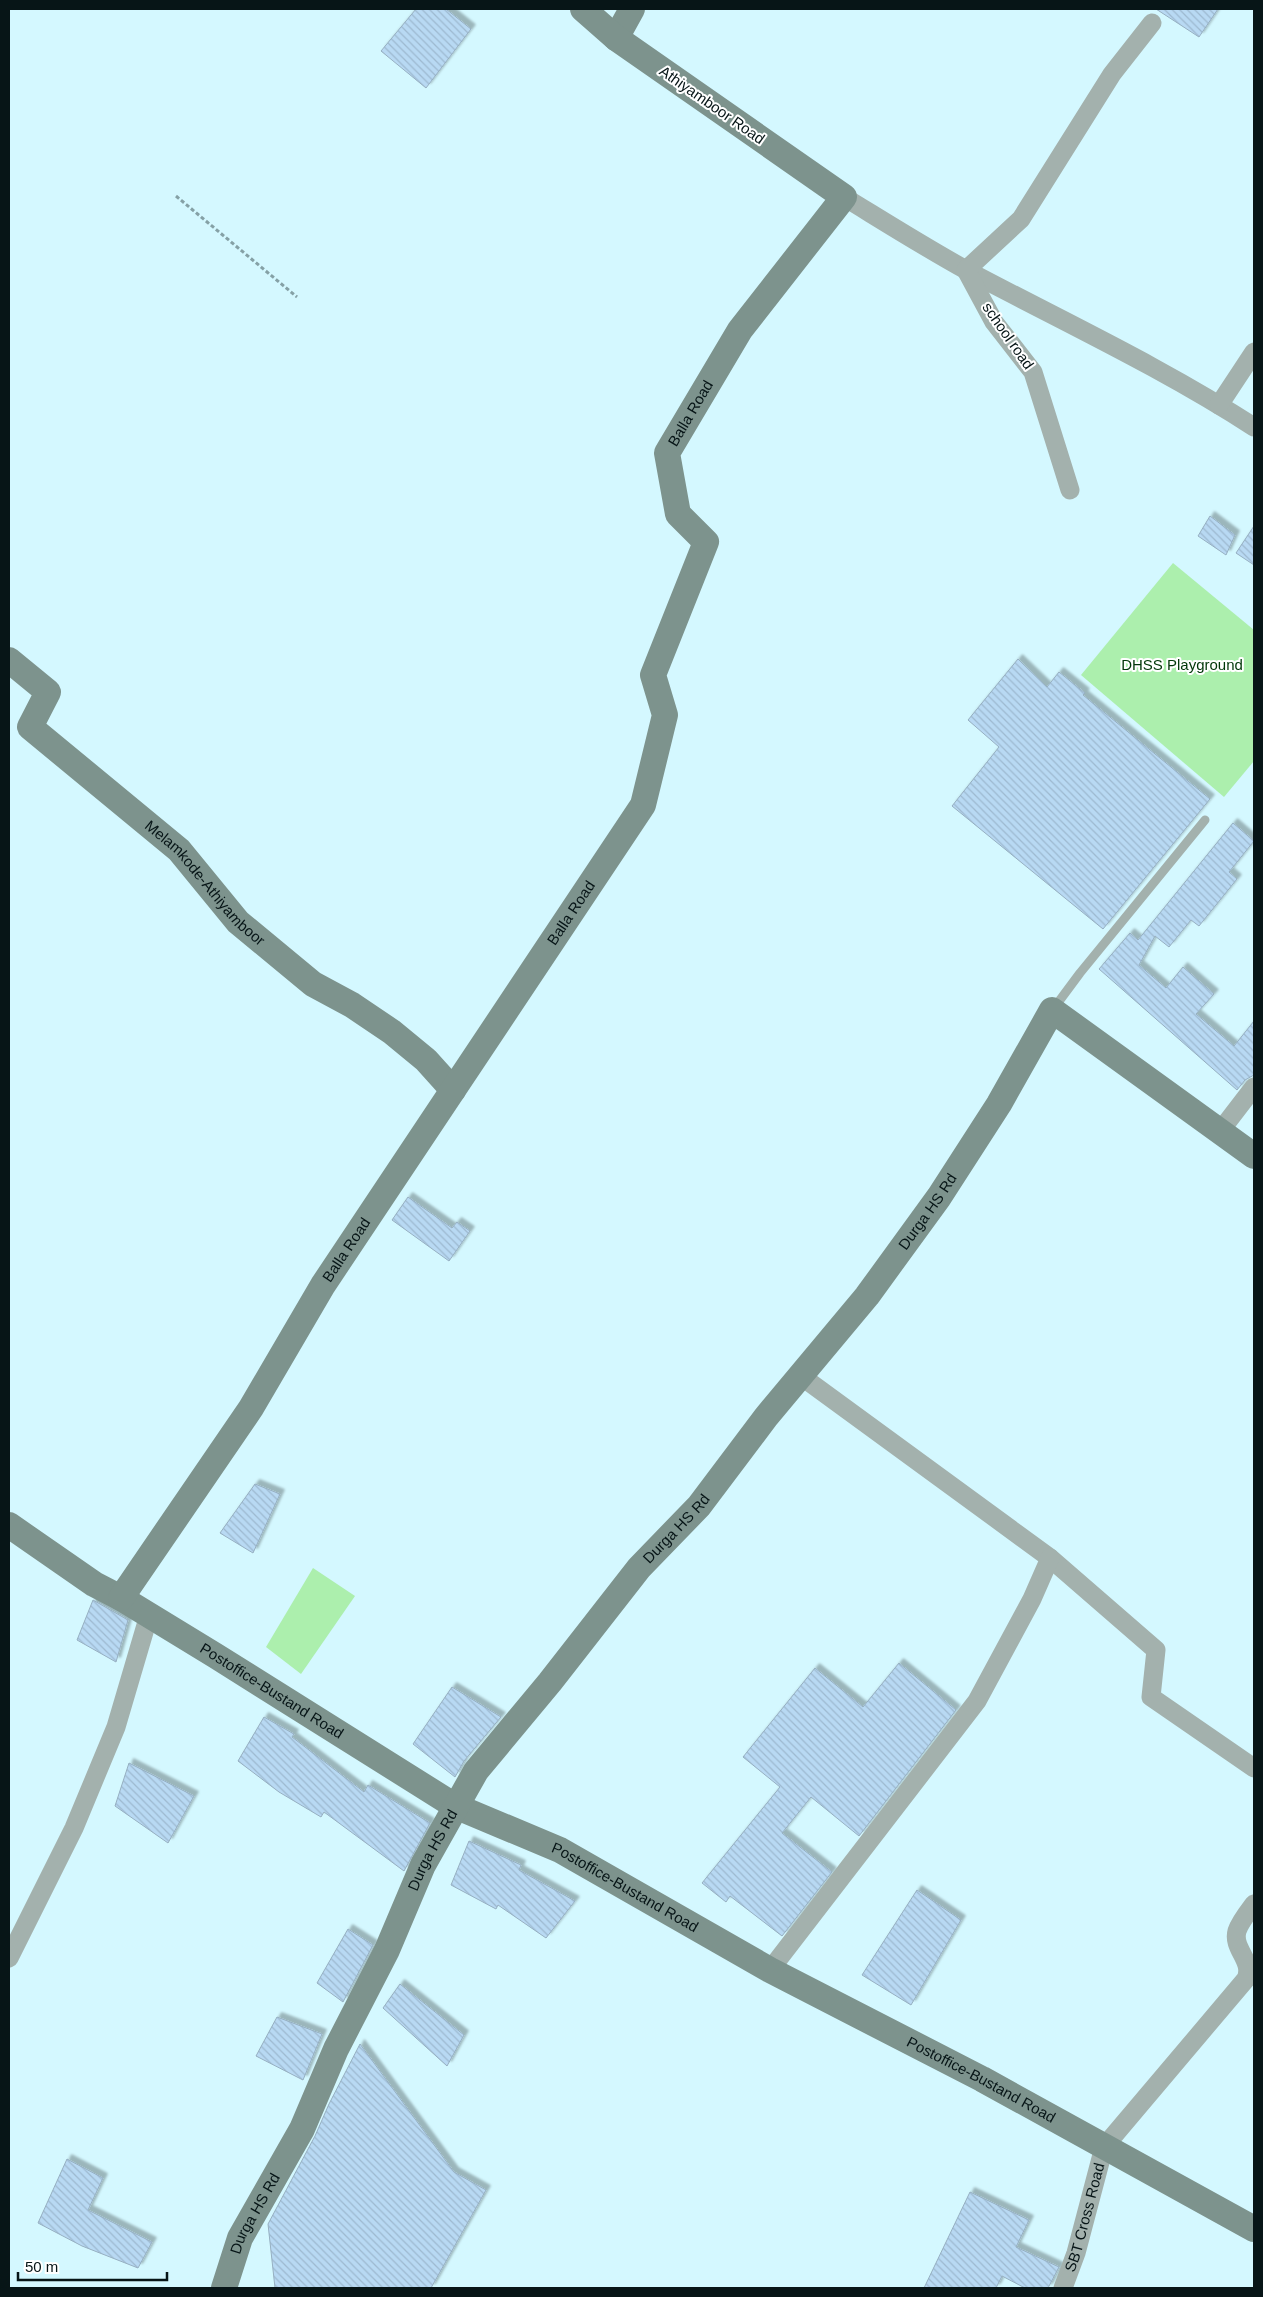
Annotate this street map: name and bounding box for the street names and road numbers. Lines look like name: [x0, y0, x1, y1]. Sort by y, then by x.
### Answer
street label: Athiyamboor Road: [657, 62, 768, 147]
street label: school road: [979, 299, 1038, 372]
street label: Balla Road: [664, 377, 716, 449]
street label: Melamkode-Athiyamboor: [142, 817, 269, 949]
street label: Balla Road: [543, 877, 598, 948]
street label: Durga HS Rd: [895, 1170, 960, 1253]
street label: Balla Road: [319, 1214, 373, 1285]
street label: Durga HS Rd: [639, 1491, 713, 1567]
street label: Postoffice-Bustand Road: [197, 1639, 347, 1742]
street label: Durga HS Rd: [404, 1806, 460, 1893]
street label: Postoffice-Bustand Road: [549, 1839, 701, 1935]
street label: Postoffice-Bustand Road: [904, 2033, 1059, 2126]
street label: SBT Cross Road: [1061, 2161, 1107, 2274]
street label: Durga HS Rd: [227, 2170, 283, 2256]

